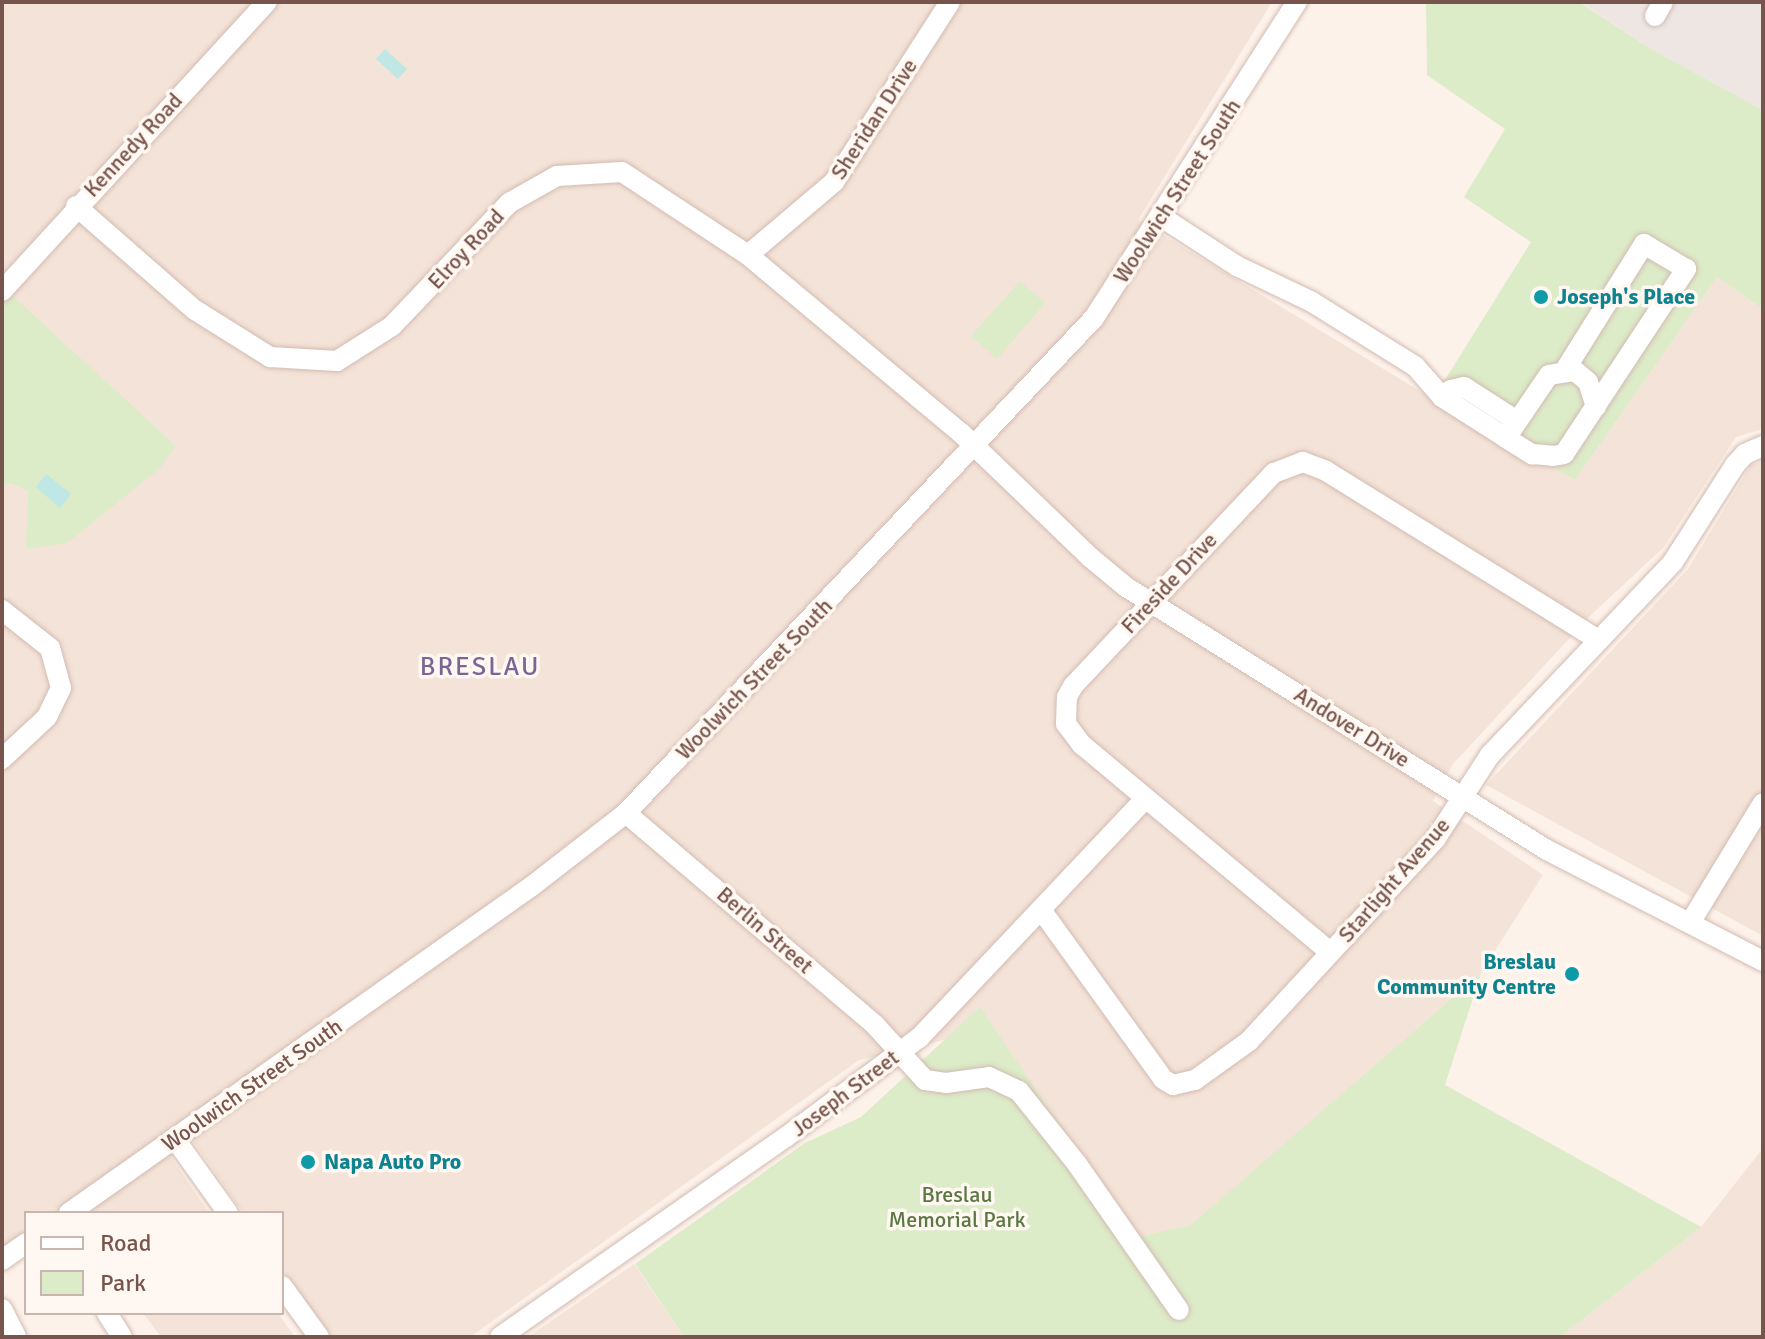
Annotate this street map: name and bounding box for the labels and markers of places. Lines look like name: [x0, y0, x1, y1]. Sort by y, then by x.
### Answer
place label: Joseph's Place: [1557, 284, 1695, 310]
marker: Joseph's Place: [1532, 288, 1550, 306]
place label: Breslau Community Centre: [1377, 948, 1556, 1000]
marker: Breslau Community Centre: [1563, 965, 1581, 983]
place label: Napa Auto Pro: [324, 1149, 461, 1175]
marker: Napa Auto Pro: [299, 1153, 317, 1171]

